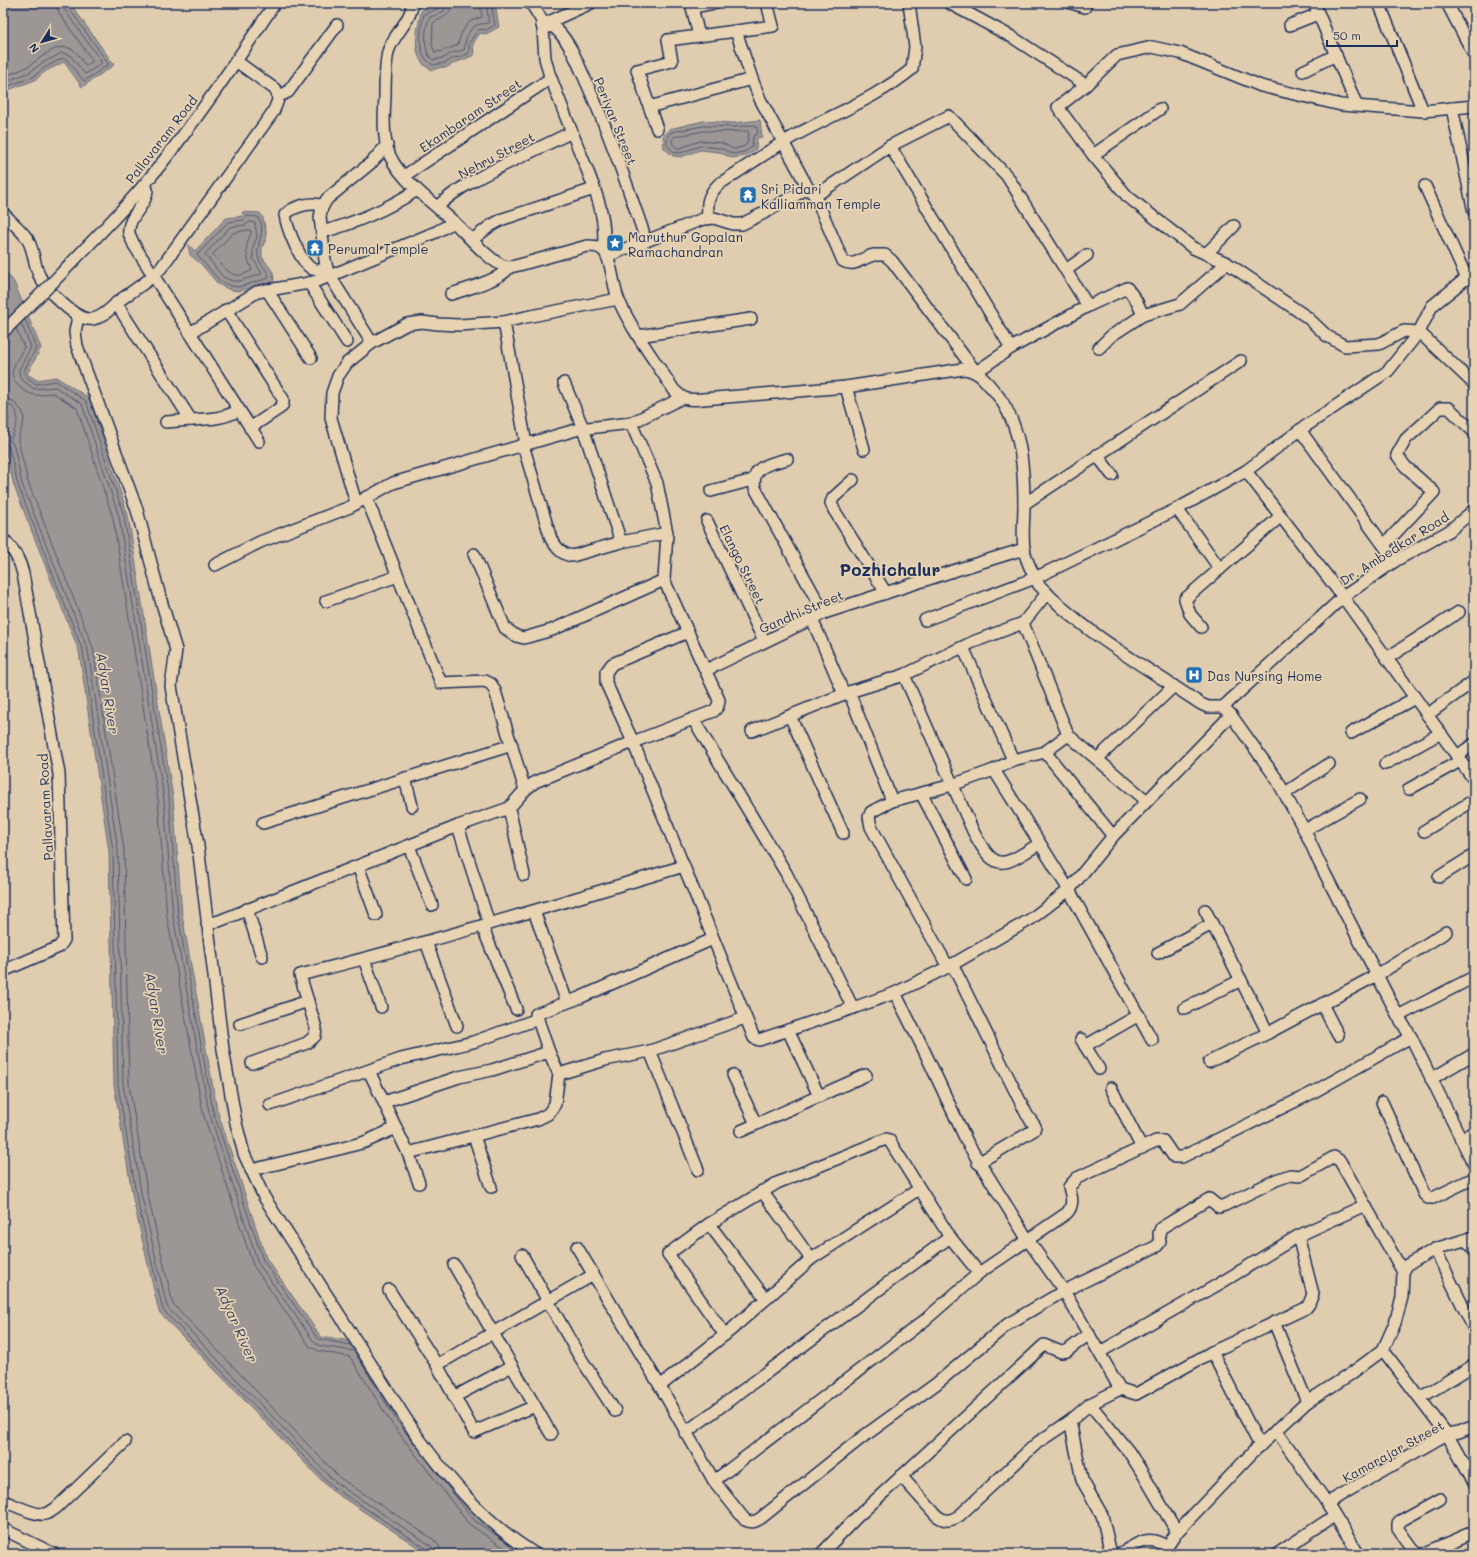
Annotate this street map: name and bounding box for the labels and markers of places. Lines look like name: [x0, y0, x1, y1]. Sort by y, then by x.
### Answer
place label: Sri Pidari Kalliamman Temple: [761, 180, 881, 212]
temple icon: Sri Pidari Kalliamman Temple: [738, 185, 758, 205]
place label: Maruthur Gopalan Ramachandran: [628, 228, 743, 260]
place icon: Maruthur Gopalan Ramachandran: [605, 233, 625, 253]
temple icon: Perumal Temple: [305, 238, 325, 258]
place label: Perumal Temple: [328, 240, 429, 257]
hospital icon: Das Nursing Home: [1184, 665, 1204, 685]
place label: Das Nursing Home: [1207, 667, 1322, 684]

